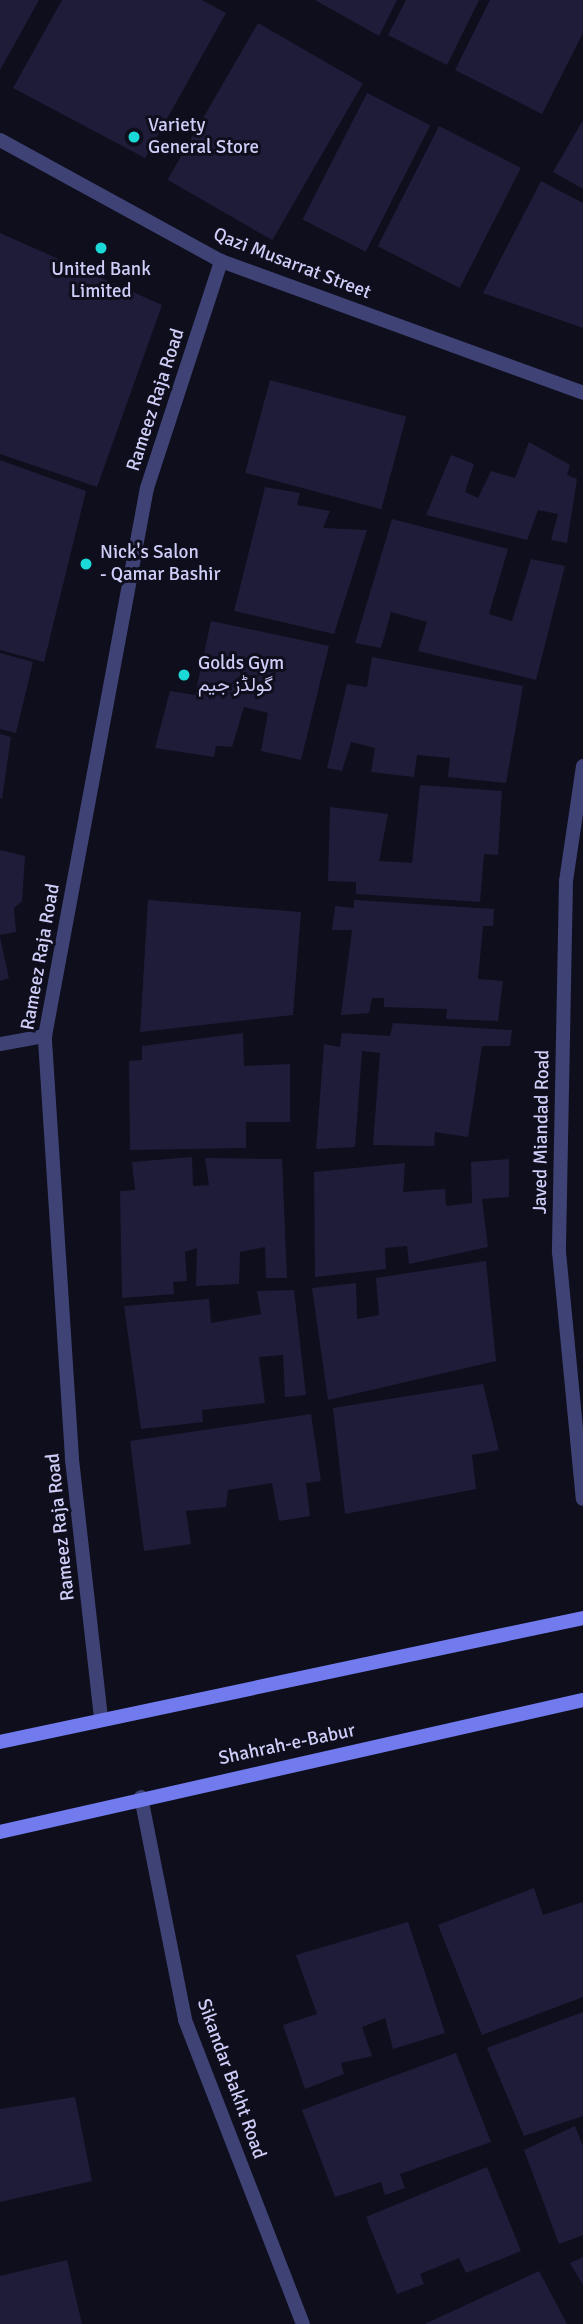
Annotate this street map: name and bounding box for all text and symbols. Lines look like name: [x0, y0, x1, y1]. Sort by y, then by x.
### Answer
place label: Variety General Store: [148, 115, 259, 159]
marker: Variety General Store: [126, 129, 142, 145]
street label: Qazi Musarrat Street: [210, 223, 374, 305]
marker: United Bank Limited: [93, 240, 109, 256]
place label: United Bank Limited: [51, 259, 151, 303]
street label: Rameez Raja Road: [122, 326, 190, 474]
place label: Nick's Salon - Qamar Bashir: [100, 542, 220, 586]
marker: Nick's Salon - Qamar Bashir: [78, 556, 94, 572]
place label: Golds Gym گولڈز جیم: [198, 653, 284, 697]
marker: Golds Gym گولڈز جیم: [176, 667, 192, 683]
street label: Rameez Raja Road: [17, 882, 65, 1032]
street label: Javed Miandad Road: [529, 1050, 555, 1214]
street label: Rameez Raja Road: [42, 1452, 80, 1602]
street label: Shahrah-e-Babur: [217, 1719, 357, 1771]
street label: Sikandar Bakht Road: [191, 1996, 271, 2162]

